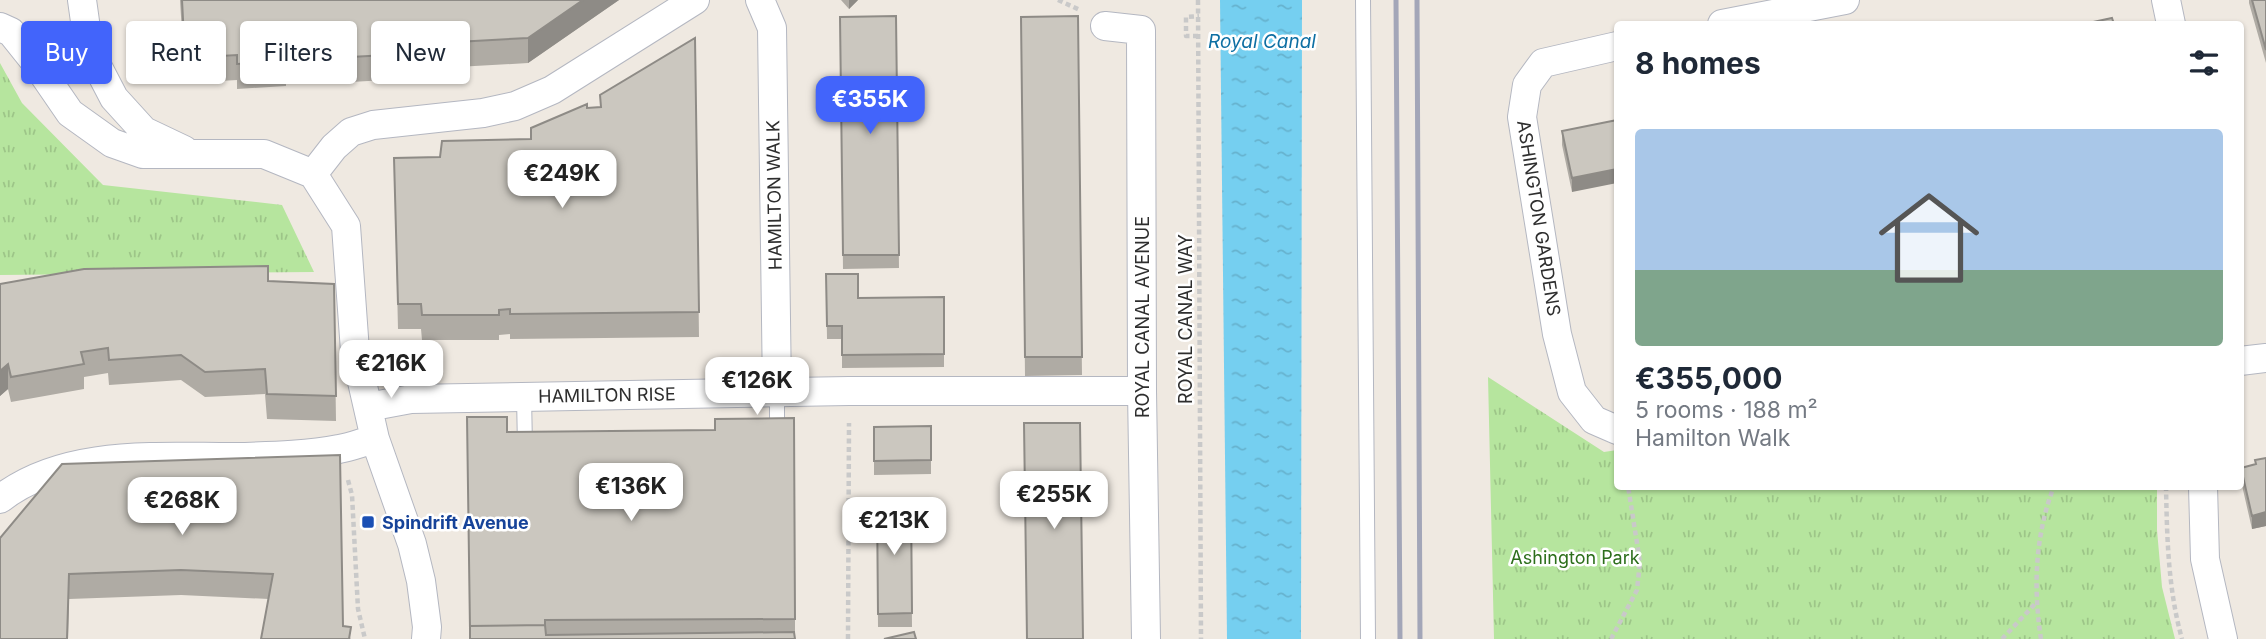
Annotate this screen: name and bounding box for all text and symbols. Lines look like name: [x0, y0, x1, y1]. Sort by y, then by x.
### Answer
chip: Buy: [21, 21, 112, 84]
chip: Rent: [126, 21, 226, 84]
chip: Filters: [240, 21, 357, 84]
chip: New: [371, 21, 470, 84]
water label: Royal Canal: [1208, 30, 1316, 53]
icon: filters: [2185, 44, 2223, 82]
text: 8 homes: [1635, 45, 1761, 81]
pin: €355K: [821, 76, 919, 136]
text: €355K: [832, 85, 908, 113]
street label: ASHINGTON GARDENS: [1513, 119, 1565, 317]
street label: HAMILTON WALK: [762, 120, 786, 270]
pin: €249K: [513, 150, 611, 210]
text: €249K: [524, 159, 600, 187]
icon: home: [1866, 175, 1992, 301]
street label: ROYAL CANAL AVENUE: [1132, 216, 1153, 418]
street label: ROYAL CANAL WAY: [1175, 234, 1196, 404]
pin: €216K: [342, 340, 440, 400]
text: €216K: [355, 349, 427, 377]
pin: €126K: [708, 358, 806, 417]
text: €355,000: [1635, 360, 1782, 396]
text: €126K: [721, 366, 793, 394]
street label: HAMILTON RISE: [538, 383, 676, 407]
text: 5 rooms · 188 m²: [1635, 396, 1818, 424]
text: Hamilton Walk: [1635, 424, 1790, 452]
pin: €136K: [582, 463, 680, 523]
text: €136K: [595, 472, 667, 500]
pin: €255K: [1005, 472, 1103, 531]
pin: €268K: [133, 477, 231, 537]
text: €255K: [1016, 480, 1092, 508]
text: €268K: [144, 486, 220, 514]
pin: €213K: [845, 498, 943, 557]
text: €213K: [858, 506, 930, 534]
place label: Spindrift Avenue: [382, 512, 529, 533]
marker: Spindrift Avenue: [360, 514, 376, 530]
park label: Ashington Park: [1510, 547, 1640, 568]

